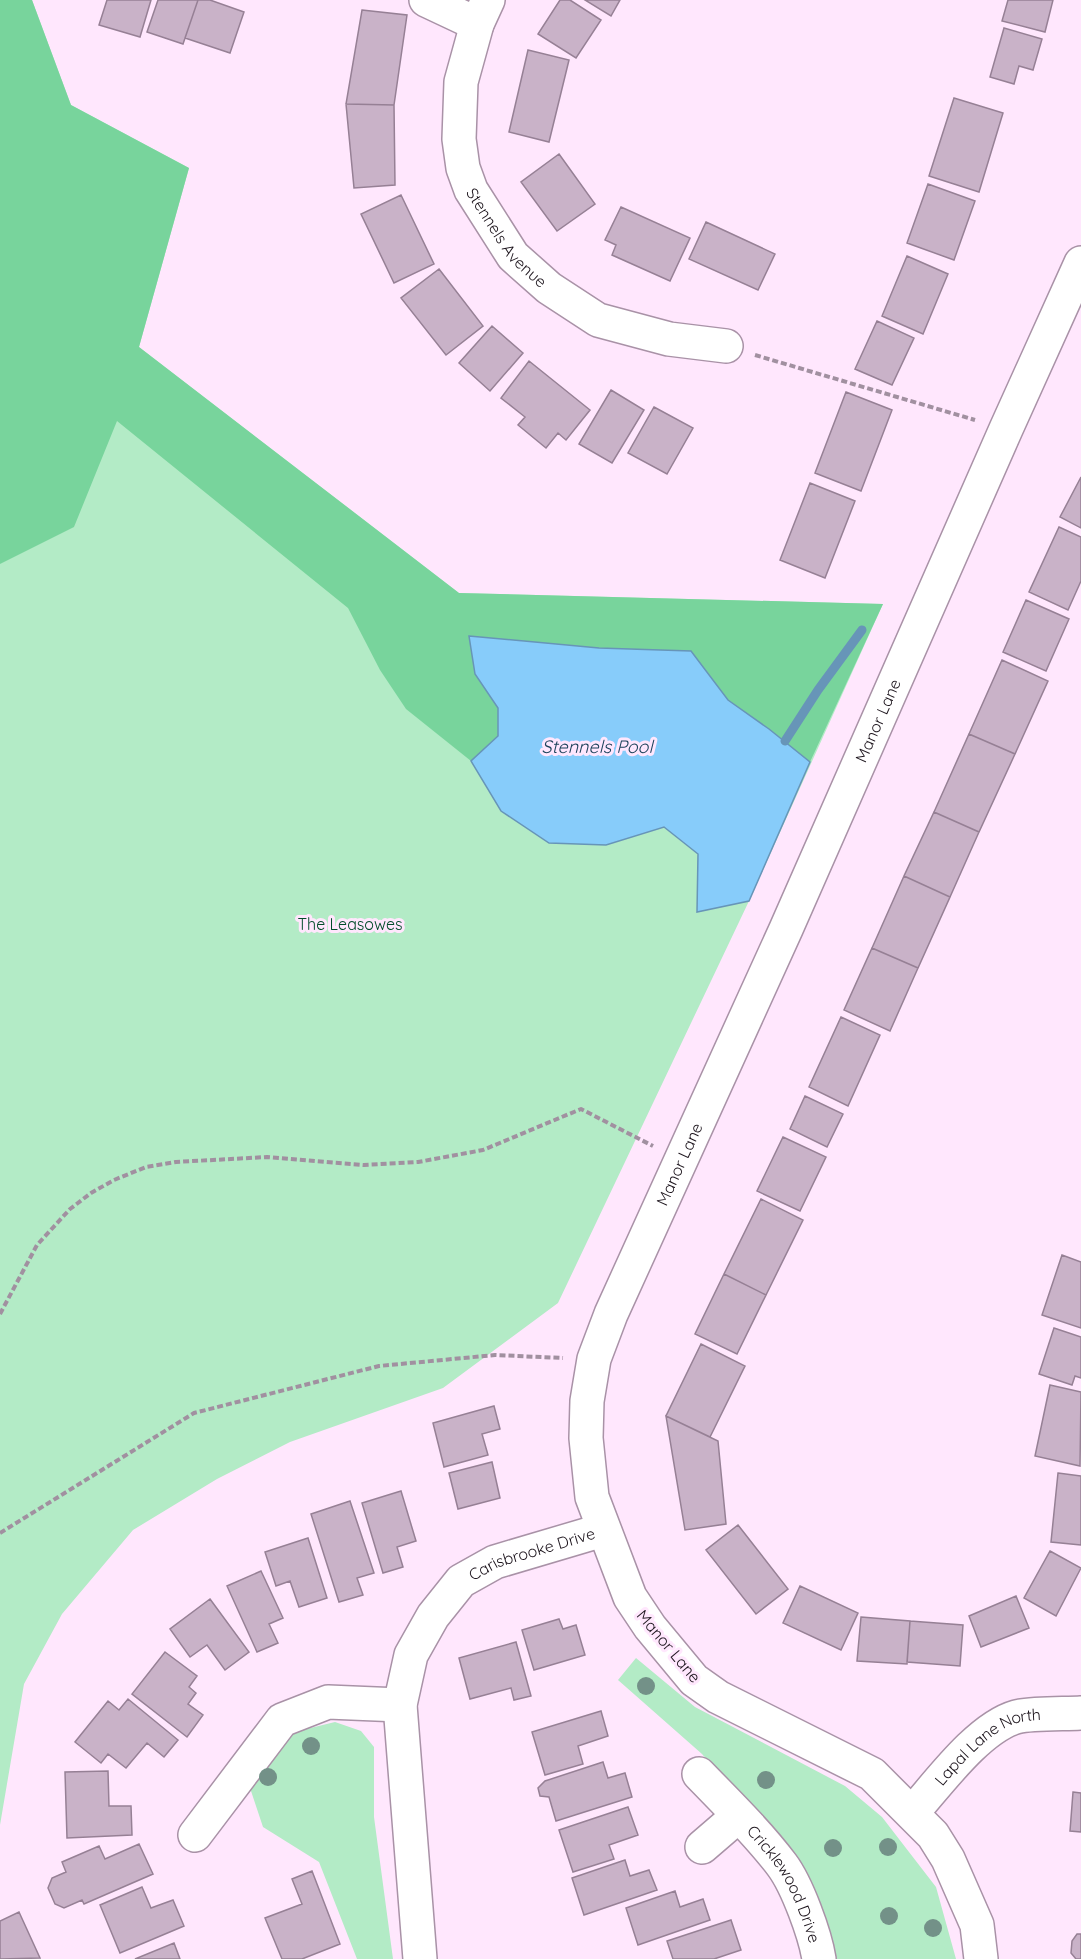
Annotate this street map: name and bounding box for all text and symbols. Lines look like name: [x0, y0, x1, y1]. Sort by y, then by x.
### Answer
street label: Stennels Avenue: [462, 184, 551, 291]
street label: Manor Lane: [851, 676, 905, 765]
water label: Stennels Pool: [541, 735, 654, 758]
park label: The Leasowes: [297, 914, 403, 934]
street label: Manor Lane: [652, 1120, 707, 1209]
street label: Carisbrooke Drive: [465, 1523, 597, 1585]
street label: Manor Lane: [633, 1606, 705, 1686]
street label: Lapal Lane North: [930, 1704, 1041, 1789]
street label: Cricklewood Drive: [743, 1821, 825, 1945]

